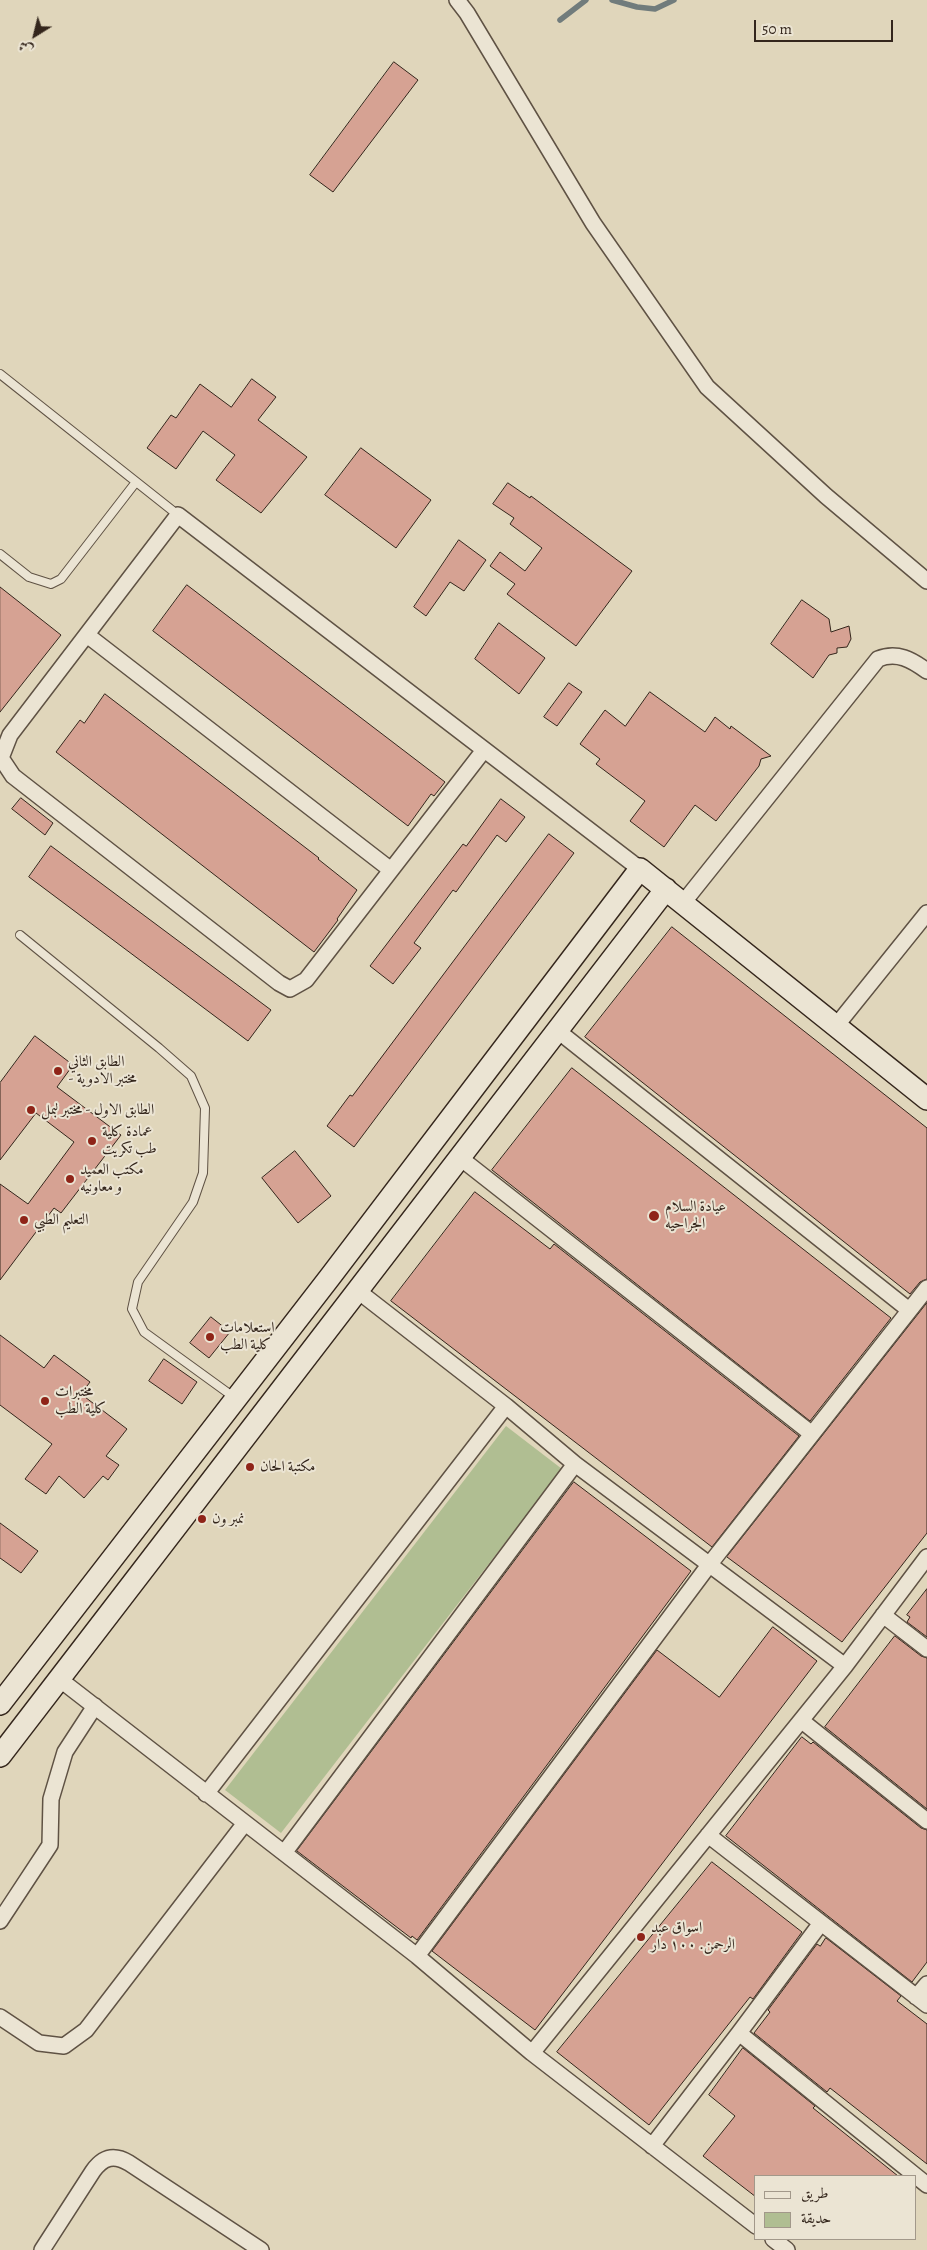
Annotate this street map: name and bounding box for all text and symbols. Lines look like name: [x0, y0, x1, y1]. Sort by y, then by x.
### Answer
north arrow: [10, 10, 60, 60]
scale bar: [757, 10, 896, 42]
text: 50 m: [762, 19, 792, 39]
text: ش: [15, 36, 37, 59]
place label: الطابق الثاني - مختبر الادوية: [68, 1053, 137, 1088]
marker: الطابق الثاني - مختبر الادوية: [52, 1065, 64, 1077]
place label: الطابق الاول - مختبر لبمل: [41, 1101, 154, 1119]
marker: الطابق الاول - مختبر لبمل: [25, 1104, 37, 1116]
place label: عمادة كلية طب تكريت: [102, 1123, 157, 1158]
marker: عمادة كلية طب تكريت: [86, 1135, 98, 1147]
place label: مكتب العميد و معاونيه: [80, 1161, 144, 1196]
marker: مكتب العميد و معاونيه: [64, 1173, 76, 1185]
place label: عيادة السلام الجراحيه: [665, 1198, 726, 1233]
marker: عيادة السلام الجراحيه: [647, 1209, 661, 1223]
place label: التعليم الطبي: [34, 1211, 88, 1229]
marker: التعليم الطبي: [18, 1214, 30, 1226]
place label: استعلامات كلية الطب: [220, 1319, 274, 1354]
marker: استعلامات كلية الطب: [204, 1331, 216, 1343]
place label: مختبرات كلية الطب: [55, 1383, 106, 1418]
marker: مختبرات كلية الطب: [39, 1395, 51, 1407]
place label: مكتبة الحان: [260, 1458, 315, 1476]
marker: مكتبة الحان: [244, 1461, 256, 1473]
place label: نمبر ون: [212, 1510, 244, 1528]
marker: نمبر ون: [196, 1513, 208, 1525]
place label: اسواق عبد الرحمن. ١٠٠ دار: [651, 1919, 735, 1954]
marker: اسواق عبد الرحمن. ١٠٠ دار: [635, 1931, 647, 1943]
legend: [754, 2175, 917, 2240]
text: طريق: [801, 2183, 828, 2203]
text: حديقة: [801, 2208, 831, 2228]

